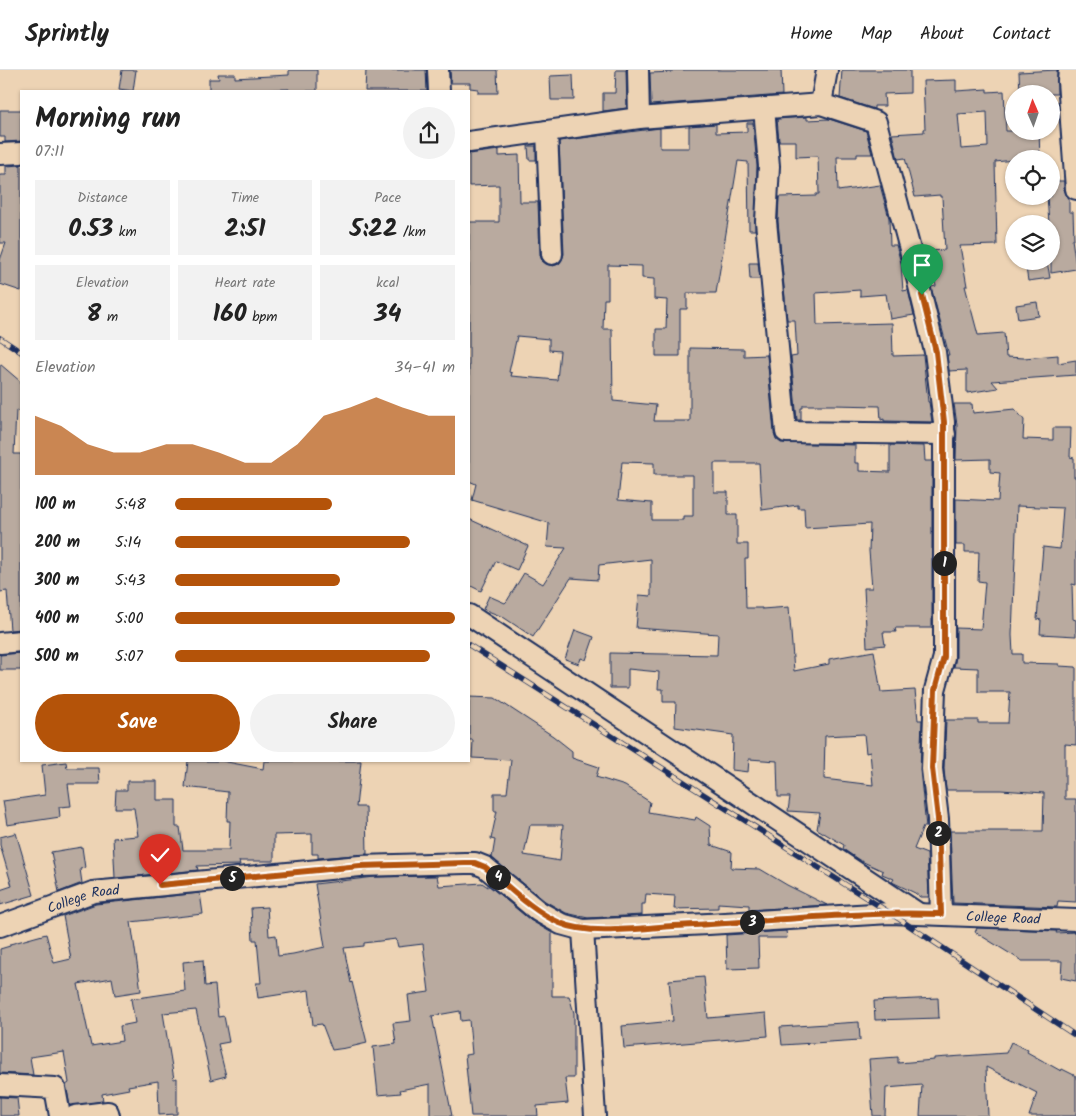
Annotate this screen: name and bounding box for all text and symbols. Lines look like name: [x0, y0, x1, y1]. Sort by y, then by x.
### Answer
text: Sprintly: [25, 15, 109, 54]
text: Home: [790, 20, 833, 49]
text: Map: [861, 20, 892, 49]
text: About: [920, 20, 964, 49]
text: Contact: [992, 20, 1051, 49]
north arrow: [1005, 85, 1060, 140]
map controls: [1005, 85, 1060, 270]
text: Morning run: [35, 97, 181, 142]
button: share: [403, 107, 455, 159]
text: 07:11: [35, 139, 64, 164]
button: locate: [1005, 150, 1060, 205]
text: Distance: [77, 187, 127, 209]
text: Time: [231, 187, 259, 209]
text: Pace: [374, 187, 401, 209]
text: 0.53: [68, 209, 113, 249]
text: 2:51: [225, 209, 265, 249]
text: 5:22: [350, 209, 398, 249]
button: layers: [1005, 215, 1060, 270]
text: km: [113, 221, 137, 243]
text: /km: [398, 221, 426, 243]
pin: [901, 244, 943, 295]
icon: arrive: [908, 251, 936, 279]
text: Elevation: [76, 272, 129, 294]
text: Heart rate: [215, 272, 275, 294]
text: kcal: [376, 272, 399, 294]
text: 8: [87, 294, 101, 334]
text: 160: [213, 294, 247, 334]
text: 34: [374, 294, 401, 334]
text: m: [101, 306, 118, 328]
text: bpm: [247, 306, 277, 328]
text: Elevation: [35, 355, 96, 380]
text: 34–41 m: [394, 355, 455, 380]
text: 100 m: [35, 492, 76, 517]
text: 5:48: [115, 492, 146, 517]
text: 200 m: [35, 530, 80, 555]
text: 5:14: [115, 530, 141, 555]
pin: 1: [932, 550, 956, 576]
text: 1: [942, 552, 947, 574]
text: 300 m: [35, 568, 79, 593]
text: 5:43: [115, 568, 145, 593]
text: 400 m: [35, 606, 79, 631]
text: 5:00: [115, 606, 144, 631]
text: 500 m: [35, 644, 79, 669]
text: 5:07: [115, 644, 143, 669]
button: Save: [35, 694, 240, 752]
button: Share: [250, 694, 455, 752]
pin: 2: [926, 820, 950, 846]
text: 2: [934, 822, 943, 844]
pin: [139, 834, 181, 885]
icon: check: [146, 841, 174, 869]
pin: 4: [486, 864, 510, 890]
pin: 5: [220, 866, 244, 890]
text: 4: [495, 866, 502, 888]
text: 5: [229, 867, 236, 889]
street label: College Road: [44, 879, 121, 920]
street label: College Road: [966, 906, 1042, 931]
pin: 3: [740, 910, 764, 934]
text: 3: [749, 911, 756, 933]

